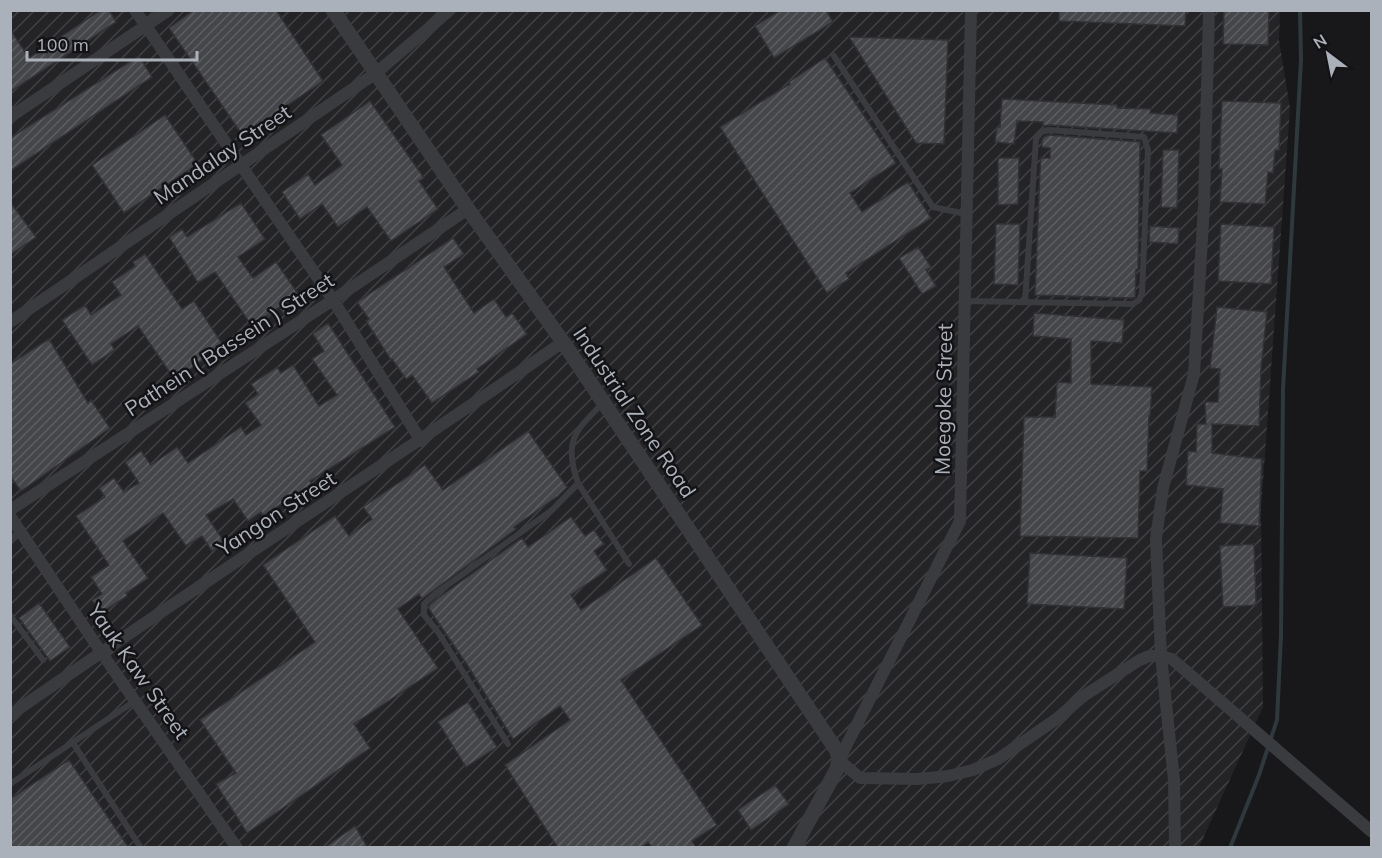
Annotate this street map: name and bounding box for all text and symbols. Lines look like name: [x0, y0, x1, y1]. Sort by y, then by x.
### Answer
scale bar: [27, 24, 196, 62]
north arrow: [1298, 24, 1358, 84]
text: N: [1310, 30, 1330, 53]
text: 100 m: [36, 33, 89, 56]
street label: Mandalay Street: [148, 98, 296, 210]
street label: Pathein ( Bassein ) Street: [120, 267, 338, 421]
street label: Industrial Zone Road: [568, 322, 702, 502]
street label: Moegoke Street: [929, 323, 957, 475]
street label: Yangon Street: [211, 465, 340, 562]
street label: Yauk Kaw Street: [82, 597, 195, 744]

